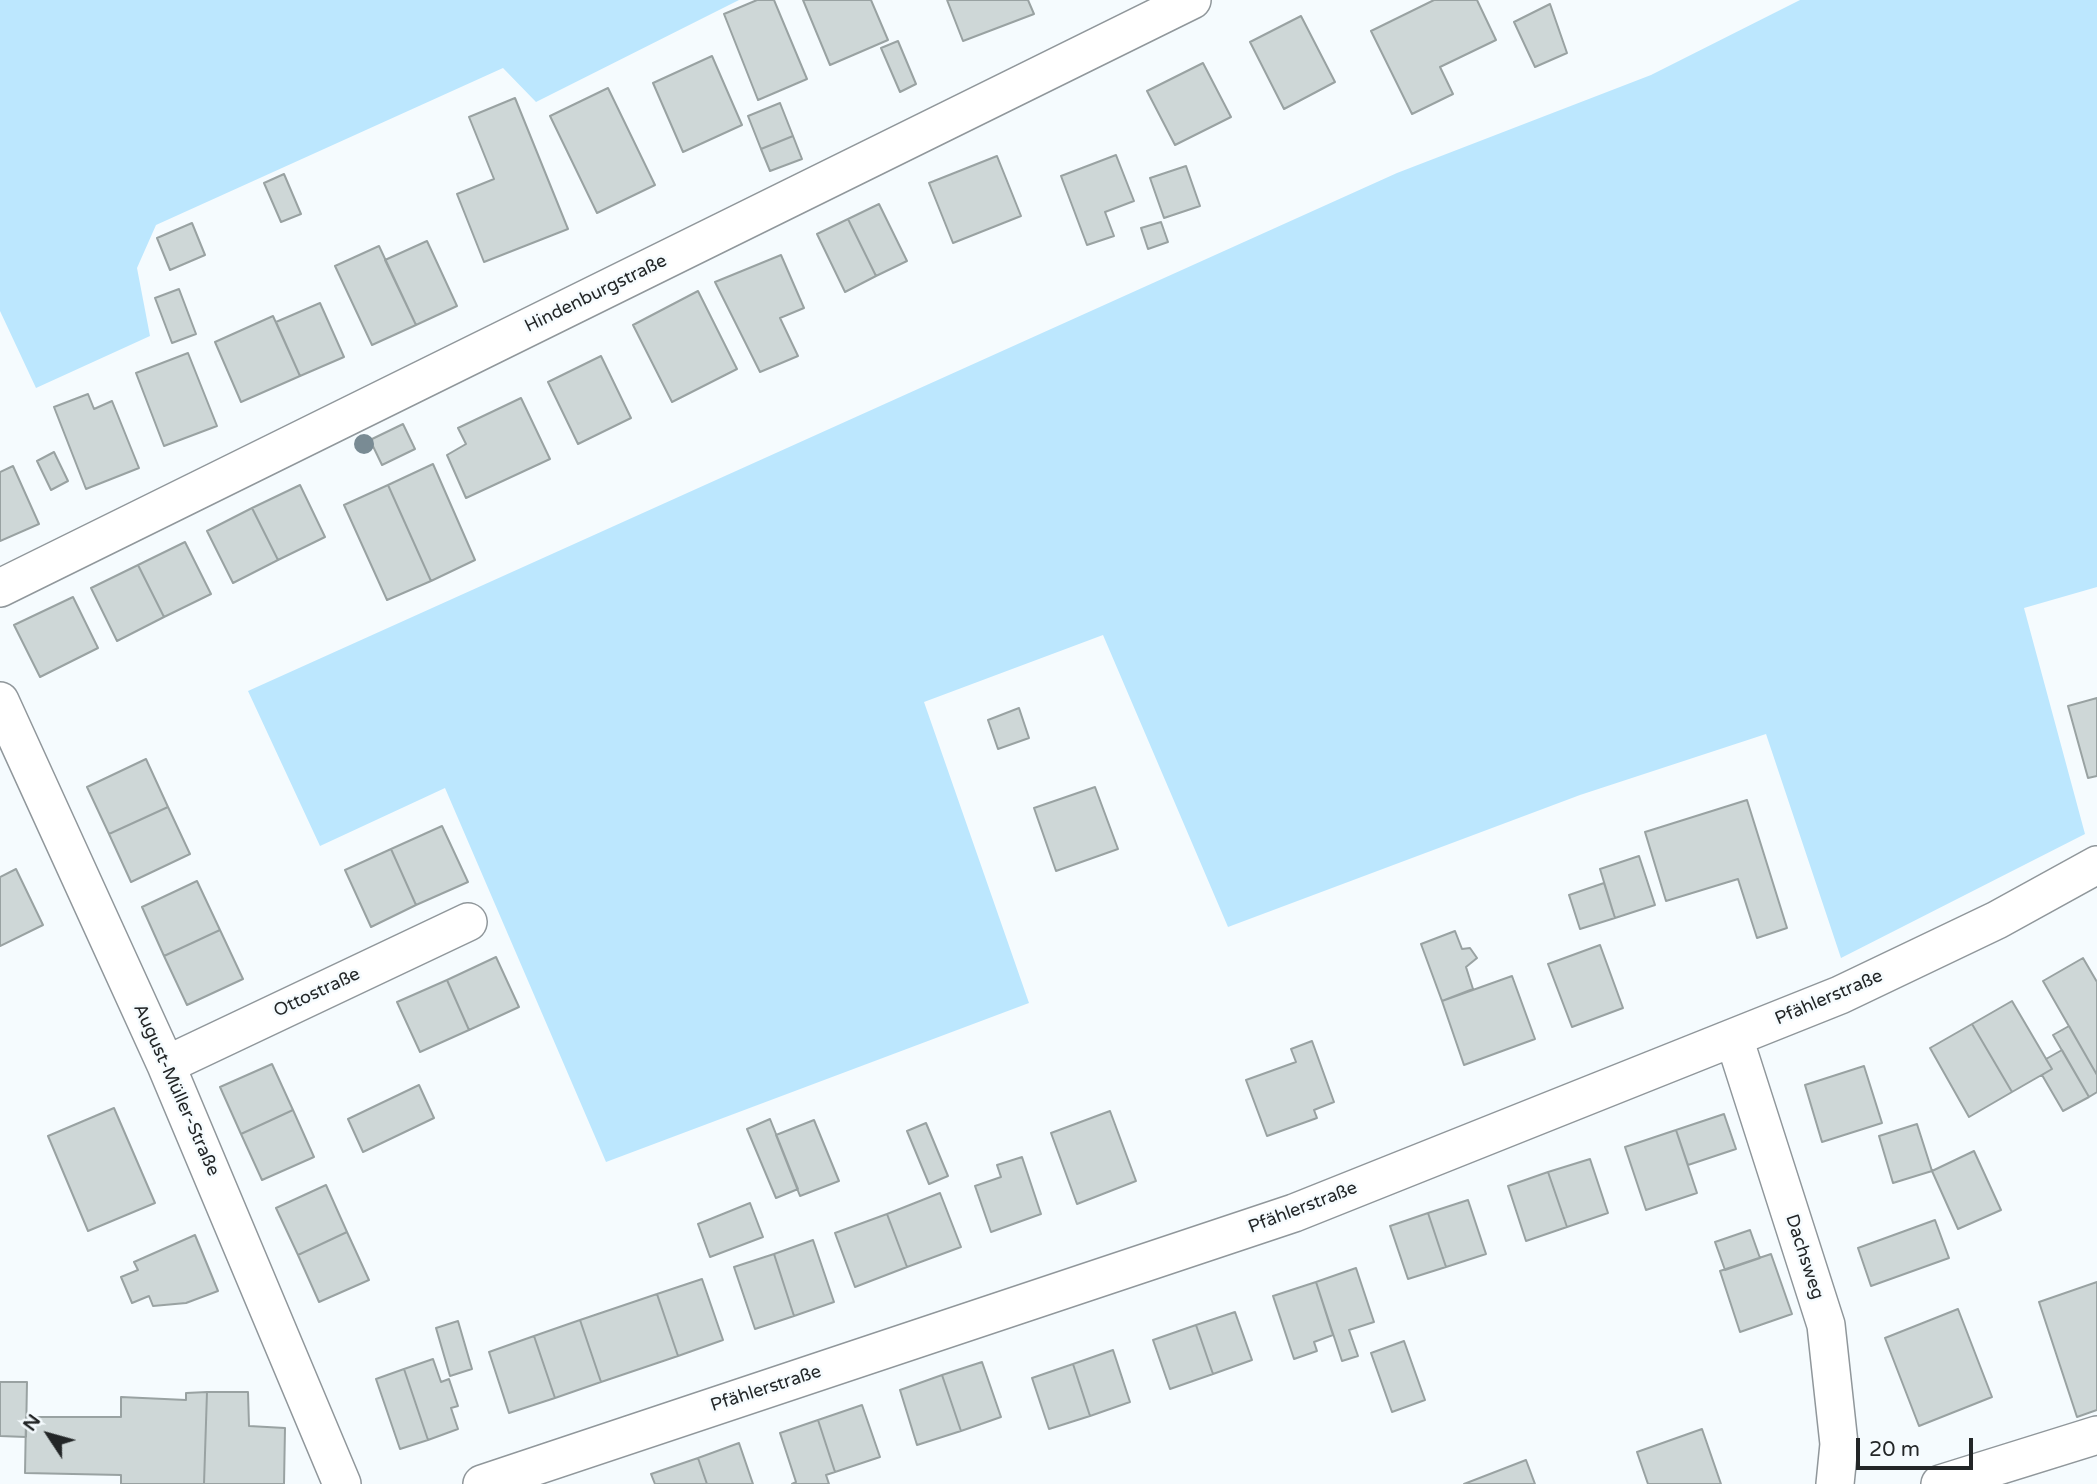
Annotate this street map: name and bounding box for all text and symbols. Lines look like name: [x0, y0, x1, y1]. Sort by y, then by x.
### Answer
street label: Hindenburgstraße: [521, 250, 671, 338]
street label: Ottostraße: [270, 964, 364, 1022]
street label: Pfählerstraße: [1772, 966, 1886, 1030]
street label: August-Müller-Straße: [128, 1001, 224, 1179]
street label: Pfählerstraße: [1245, 1177, 1361, 1239]
street label: Dachsweg: [1780, 1212, 1828, 1302]
street label: Pfählerstraße: [708, 1361, 824, 1417]
north arrow: [14, 1400, 84, 1470]
text: N: [19, 1410, 45, 1435]
scale bar: [1859, 1424, 1976, 1468]
text: 20 m: [1869, 1437, 1920, 1462]

